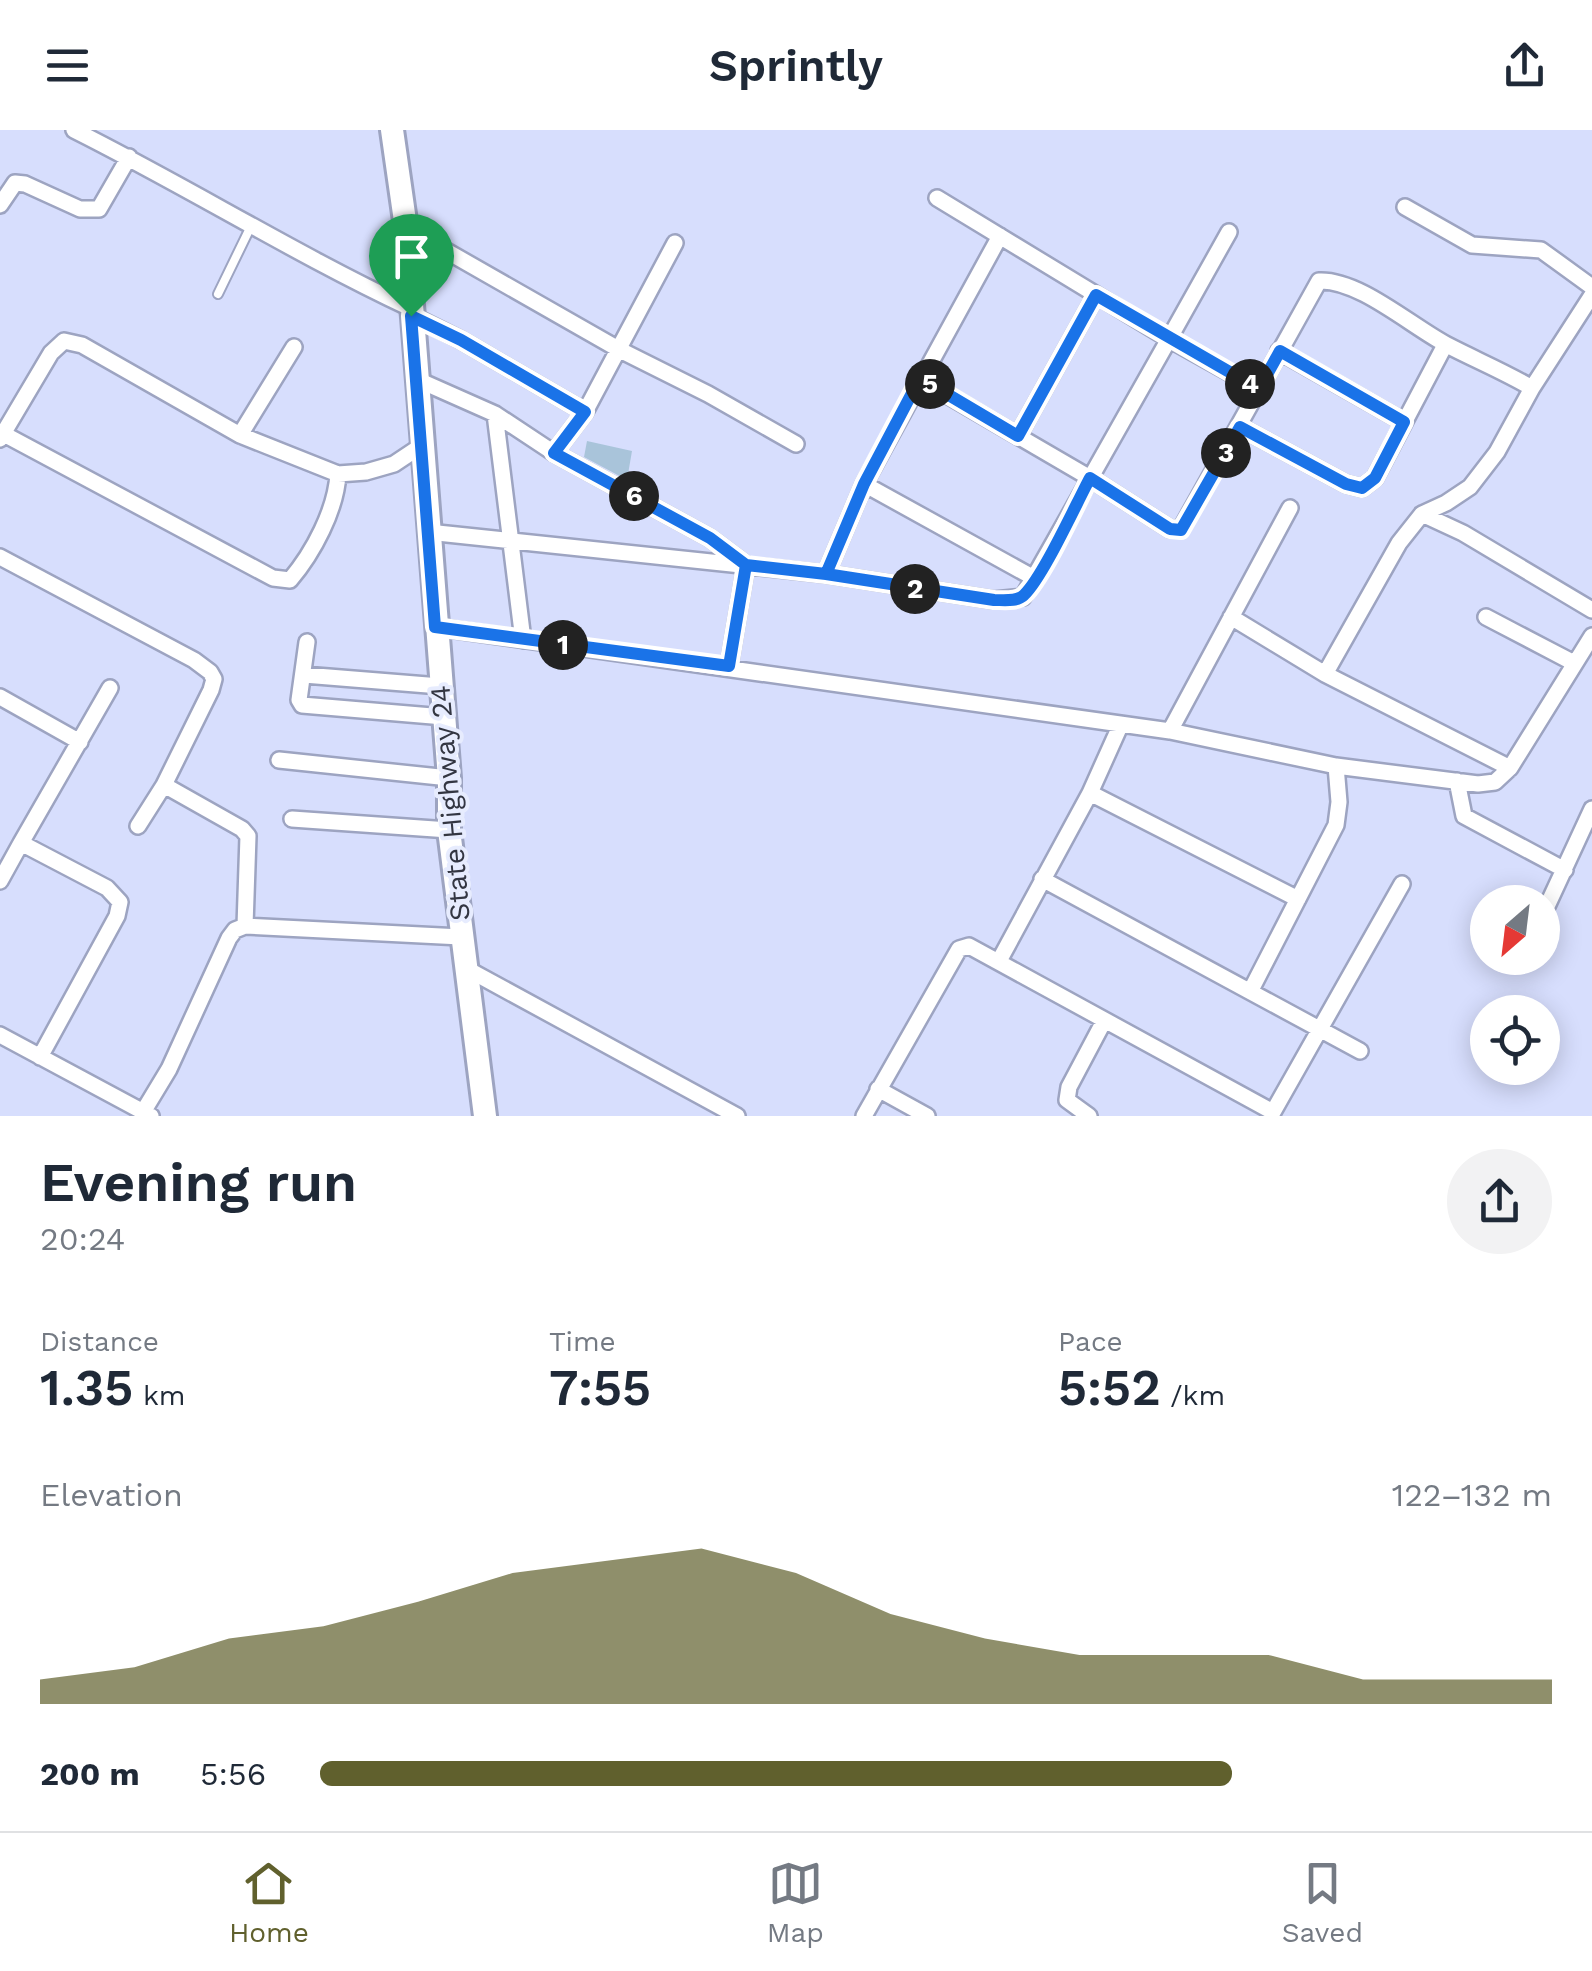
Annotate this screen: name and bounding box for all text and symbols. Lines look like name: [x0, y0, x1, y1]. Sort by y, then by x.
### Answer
icon: menu: [40, 38, 95, 93]
icon: share: [1497, 38, 1552, 93]
text: Sprintly: [709, 39, 883, 92]
pin: [369, 214, 454, 317]
icon: arrive: [384, 229, 439, 284]
pin: 5: [905, 359, 955, 409]
pin: 4: [1225, 359, 1275, 409]
text: 5: [922, 367, 938, 400]
text: 4: [1241, 367, 1259, 400]
pin: 3: [1201, 428, 1251, 478]
text: 3: [1218, 436, 1234, 469]
pin: 6: [609, 471, 659, 521]
text: 6: [625, 479, 643, 512]
pin: 2: [890, 564, 940, 614]
text: 2: [907, 572, 923, 605]
pin: 1: [538, 620, 588, 670]
text: 1: [557, 628, 569, 661]
street label: State Highway 24: [423, 684, 477, 922]
north arrow: [1470, 885, 1560, 975]
map controls: [1470, 885, 1560, 1085]
button: locate: [1470, 995, 1560, 1085]
button: share: [1447, 1149, 1552, 1254]
text: Evening run: [40, 1150, 357, 1214]
text: 20:24: [40, 1220, 125, 1258]
text: Distance: [40, 1325, 159, 1358]
text: Time: [549, 1325, 616, 1358]
text: Pace: [1058, 1325, 1123, 1358]
text: 1.35: [40, 1358, 133, 1417]
text: 7:55: [549, 1358, 651, 1417]
text: 5:52: [1058, 1358, 1161, 1417]
text: km: [133, 1379, 186, 1412]
text: /km: [1161, 1379, 1225, 1412]
text: Elevation: [40, 1476, 183, 1514]
text: 122–132 m: [1392, 1476, 1552, 1514]
text: 200 m: [40, 1755, 140, 1793]
text: 5:56: [200, 1755, 266, 1793]
tab: Home: [229, 1856, 309, 1949]
tab: Map: [767, 1856, 824, 1949]
tab: Saved: [1282, 1856, 1363, 1949]

